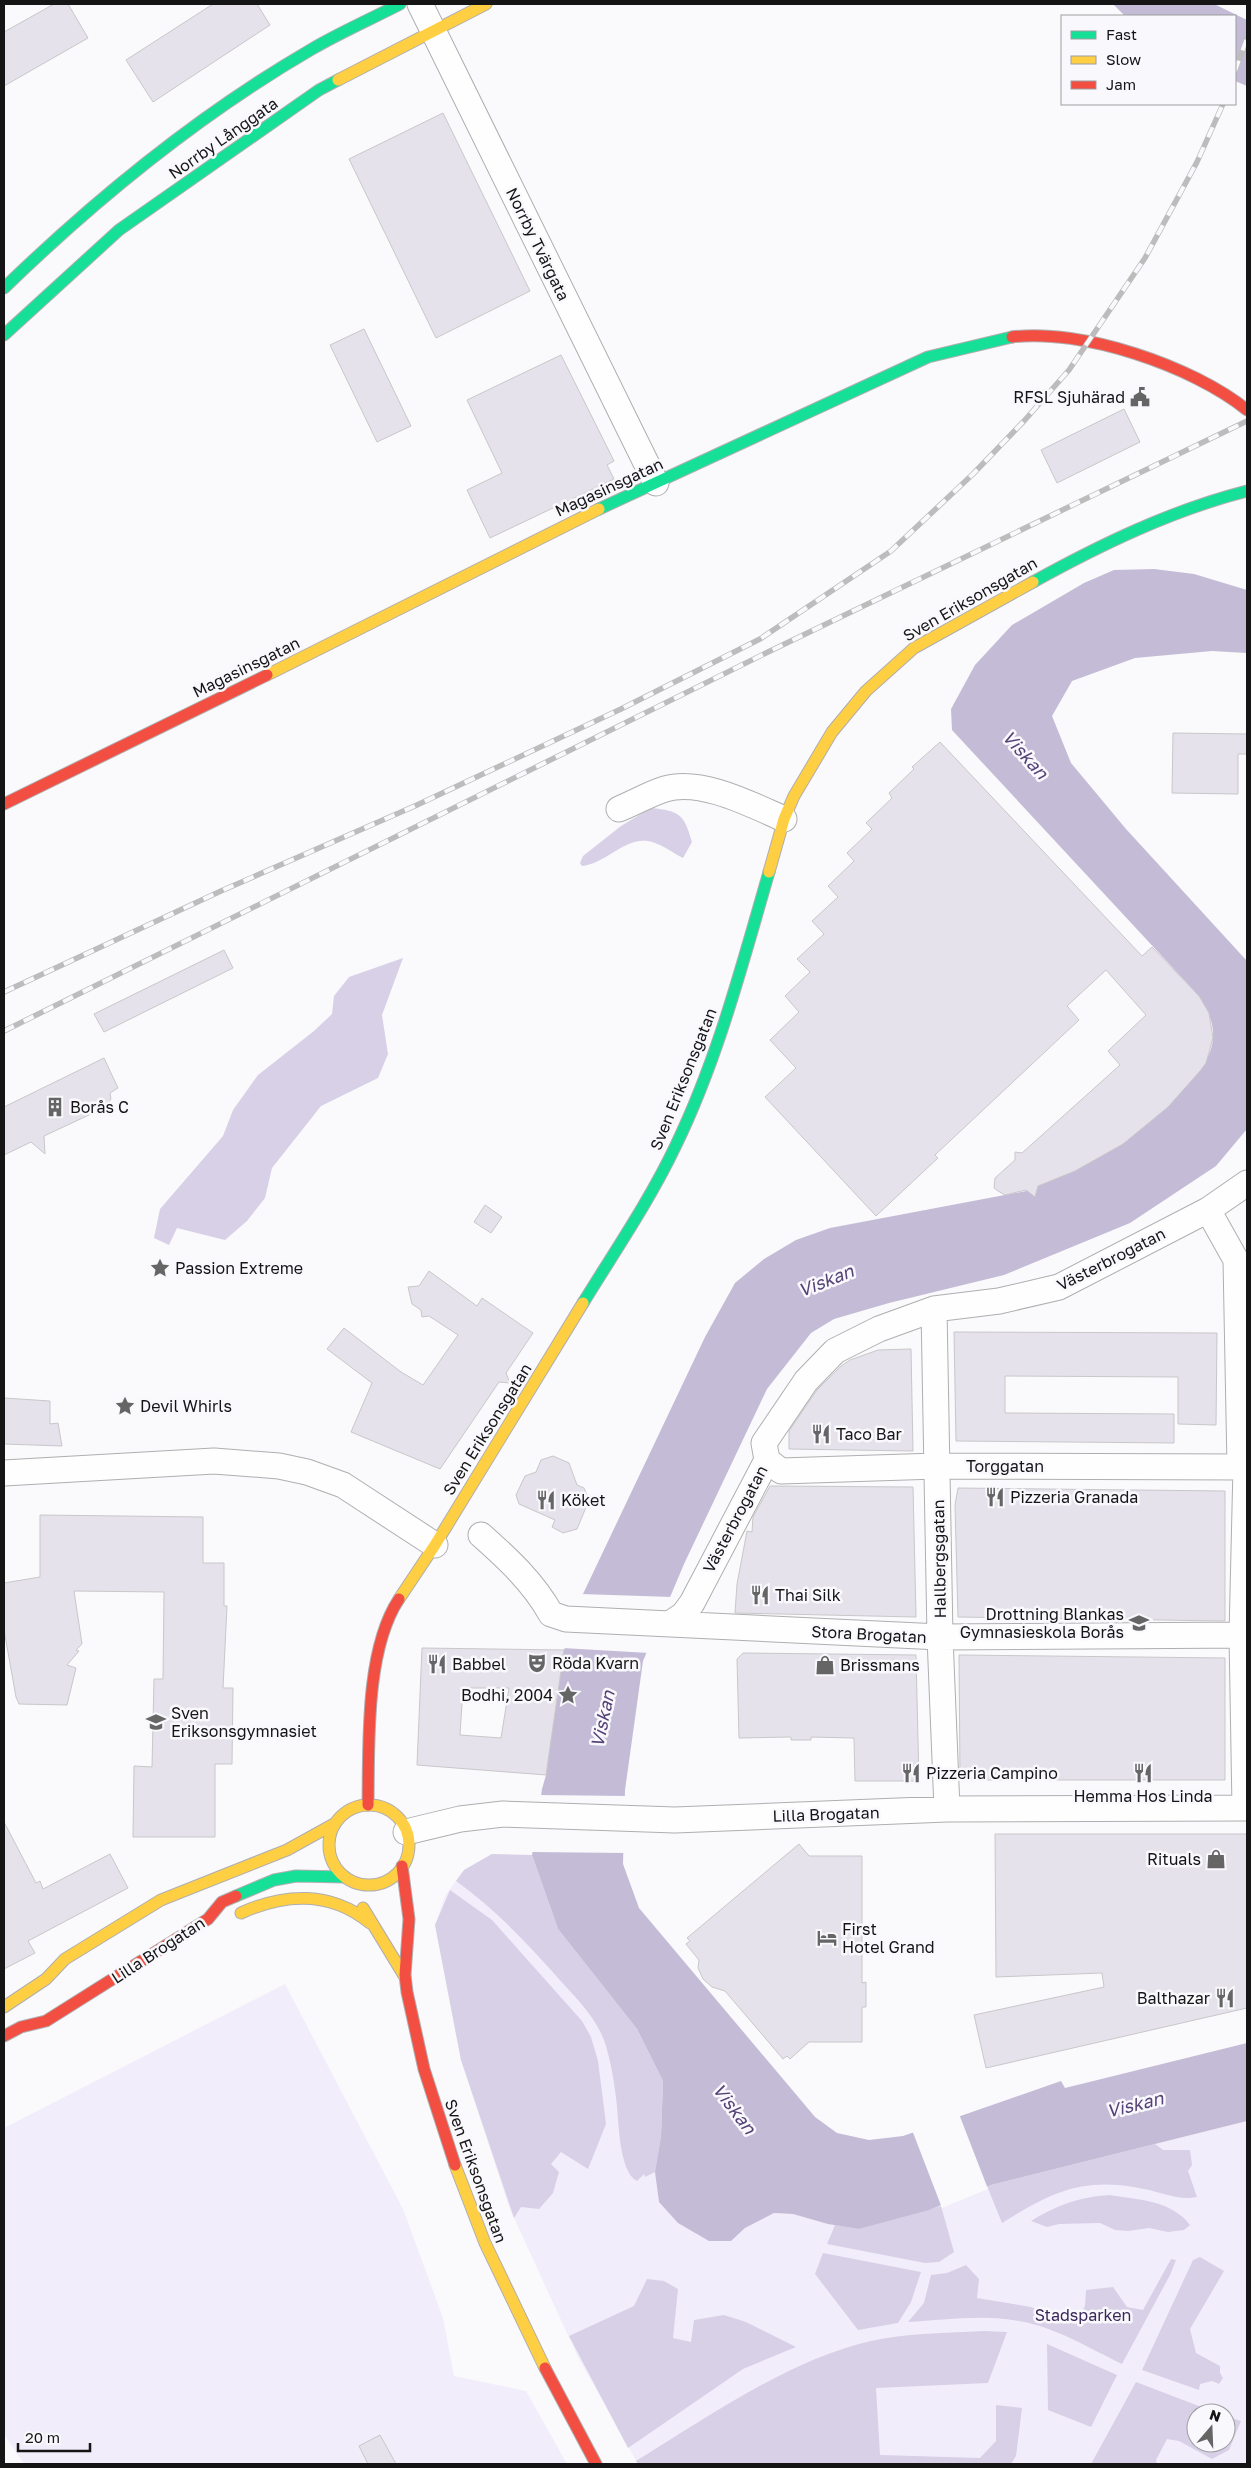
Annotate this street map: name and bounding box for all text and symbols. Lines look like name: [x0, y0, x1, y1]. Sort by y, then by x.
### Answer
legend: [1061, 15, 1236, 105]
text: Fast: [1106, 25, 1137, 43]
text: Slow: [1106, 50, 1141, 68]
text: Jam: [1106, 75, 1136, 93]
street label: Norrby Långgata: [164, 93, 282, 183]
street label: Norrby Tvärgata: [502, 184, 574, 304]
public building icon: RFSL Sjuhärad: [1129, 386, 1151, 408]
place label: RFSL Sjuhärad: [1013, 387, 1125, 407]
street label: Magasinsgatan: [552, 453, 666, 521]
street label: Sven Eriksonsgatan: [899, 552, 1041, 646]
street label: Magasinsgatan: [189, 632, 303, 702]
water label: Viskan: [998, 726, 1054, 784]
street label: Sven Eriksonsgatan: [645, 1005, 721, 1153]
building icon: Borås C: [44, 1096, 66, 1118]
place label: Borås C: [70, 1097, 129, 1117]
street label: Västerbrogatan: [1053, 1223, 1169, 1295]
place icon: Passion Extreme: [149, 1257, 171, 1279]
place label: Passion Extreme: [175, 1258, 303, 1278]
water label: Viskan: [795, 1259, 857, 1301]
street label: Sven Eriksonsgatan: [438, 1359, 536, 1499]
place icon: Devil Whirls: [114, 1395, 136, 1417]
place label: Devil Whirls: [140, 1396, 232, 1416]
restaurant icon: Taco Bar: [810, 1423, 832, 1445]
place label: Taco Bar: [836, 1424, 902, 1444]
street label: Torggatan: [966, 1456, 1044, 1476]
street label: Västerbrogatan: [698, 1462, 772, 1576]
restaurant icon: Pizzeria Granada: [984, 1486, 1006, 1508]
place label: Pizzeria Granada: [1010, 1487, 1138, 1507]
restaurant icon: Köket: [535, 1489, 557, 1511]
place label: Köket: [561, 1490, 606, 1510]
street label: Hallbergsgatan: [928, 1499, 950, 1619]
restaurant icon: Thai Silk: [749, 1584, 771, 1606]
place label: Thai Silk: [775, 1585, 841, 1605]
place label: Drottning Blankas Gymnasieskola Borås: [960, 1604, 1124, 1642]
school or university icon: Drottning Blankas Gymnasieskola Borås: [1128, 1612, 1150, 1634]
street label: Stora Brogatan: [811, 1621, 927, 1647]
theatre icon: Röda Kvarn: [526, 1652, 548, 1674]
restaurant icon: Babbel: [426, 1653, 448, 1675]
place label: Röda Kvarn: [552, 1653, 639, 1673]
place label: Babbel: [452, 1654, 506, 1674]
shop icon: Brissmans: [814, 1654, 836, 1676]
place label: Brissmans: [840, 1655, 920, 1675]
place icon: Bodhi, 2004: [557, 1684, 579, 1706]
place label: Bodhi, 2004: [461, 1685, 553, 1705]
water label: Viskan: [585, 1687, 619, 1749]
place label: Sven Eriksonsgymnasiet: [171, 1703, 317, 1741]
school or university icon: Sven Eriksonsgymnasiet: [145, 1711, 167, 1733]
restaurant icon: Pizzeria Campino: [900, 1762, 922, 1784]
restaurant icon: Hemma Hos Linda: [1132, 1762, 1154, 1784]
place label: Pizzeria Campino: [926, 1763, 1058, 1783]
place label: Hemma Hos Linda: [1073, 1786, 1213, 1806]
street label: Lilla Brogatan: [772, 1802, 880, 1826]
shop icon: Rituals: [1205, 1848, 1227, 1870]
place label: Rituals: [1147, 1849, 1201, 1869]
street label: Lilla Brogatan: [108, 1912, 208, 1988]
place label: First Hotel Grand: [842, 1919, 935, 1957]
hotel icon: First Hotel Grand: [816, 1927, 838, 1949]
restaurant icon: Balthazar: [1214, 1987, 1236, 2009]
place label: Balthazar: [1137, 1988, 1210, 2008]
water label: Viskan: [709, 2079, 761, 2139]
water label: Viskan: [1104, 2086, 1166, 2122]
street label: Sven Eriksonsgatan: [441, 2096, 511, 2246]
park label: Stadsparken: [1035, 2305, 1131, 2325]
north arrow: [1186, 2403, 1236, 2453]
text: N: [1208, 2405, 1223, 2425]
scale bar: [18, 2420, 90, 2452]
text: 20 m: [25, 2428, 60, 2446]

